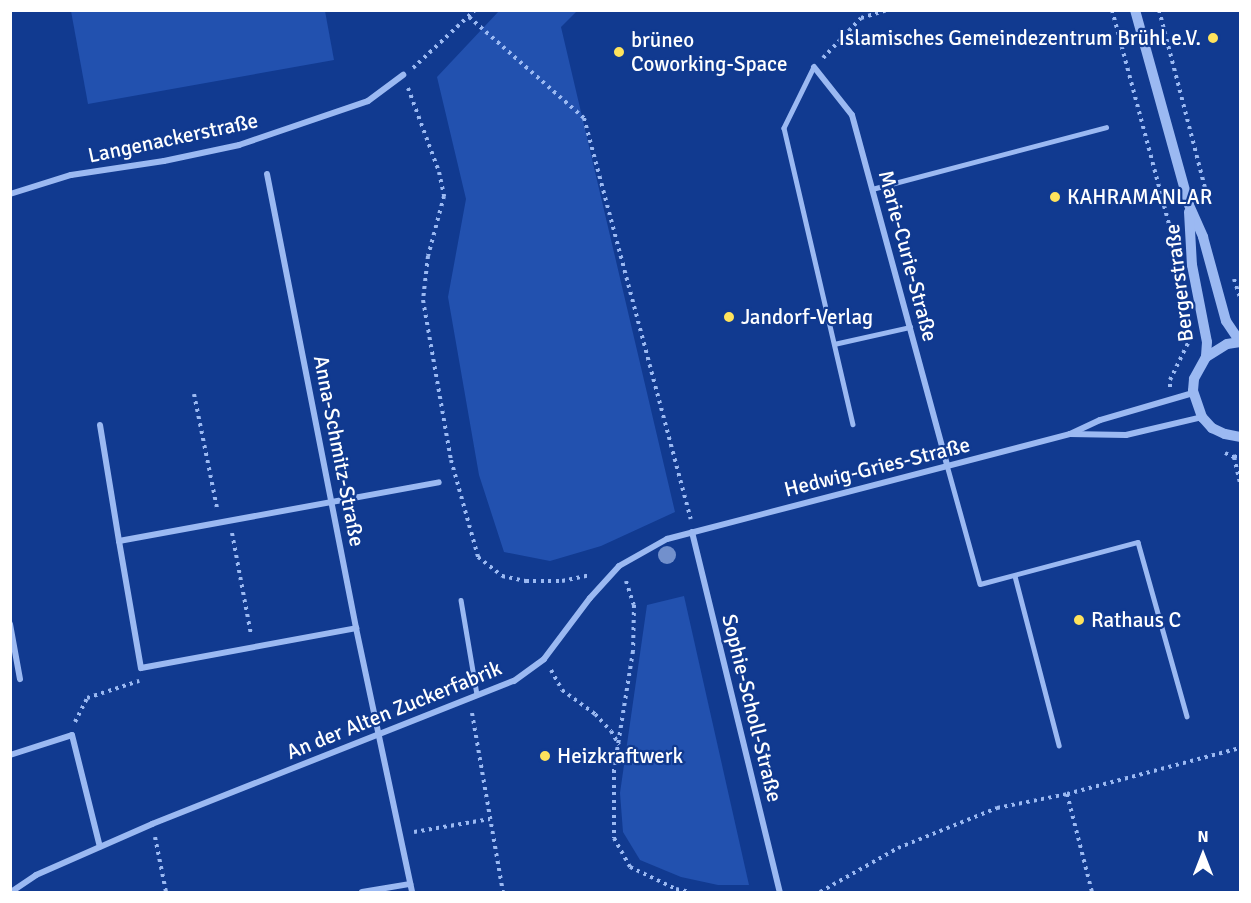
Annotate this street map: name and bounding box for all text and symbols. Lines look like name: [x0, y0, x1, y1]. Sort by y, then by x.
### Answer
place label: Islamisches Gemeindezentrum Brühl e.V.: [839, 25, 1201, 51]
place label: brüneo Coworking-Space: [631, 27, 787, 77]
marker: Islamisches Gemeindezentrum Brühl e.V.: [1206, 31, 1220, 45]
marker: brüneo Coworking-Space: [612, 45, 626, 59]
street label: Langenackerstraße: [86, 108, 260, 168]
street label: Marie-Curie-Straße: [873, 168, 943, 344]
place label: KAHRAMANLAR: [1067, 184, 1212, 210]
marker: KAHRAMANLAR: [1048, 190, 1062, 204]
street label: Bergerstraße: [1159, 223, 1199, 343]
place label: Jandorf-Verlag: [741, 304, 873, 330]
marker: Jandorf-Verlag: [722, 310, 736, 324]
street label: Anna-Schmitz-Straße: [308, 353, 370, 549]
street label: Hedwig-Gries-Straße: [781, 432, 973, 502]
place label: Rathaus C: [1091, 607, 1181, 633]
street label: Sophie-Scholl-Straße: [716, 611, 788, 805]
marker: Rathaus C: [1072, 613, 1086, 627]
street label: An der Alten Zuckerfabrik: [283, 655, 505, 765]
place label: Heizkraftwerk: [557, 743, 683, 769]
marker: Heizkraftwerk: [538, 749, 552, 763]
north arrow: [1173, 825, 1233, 885]
text: N: [1197, 827, 1209, 847]

